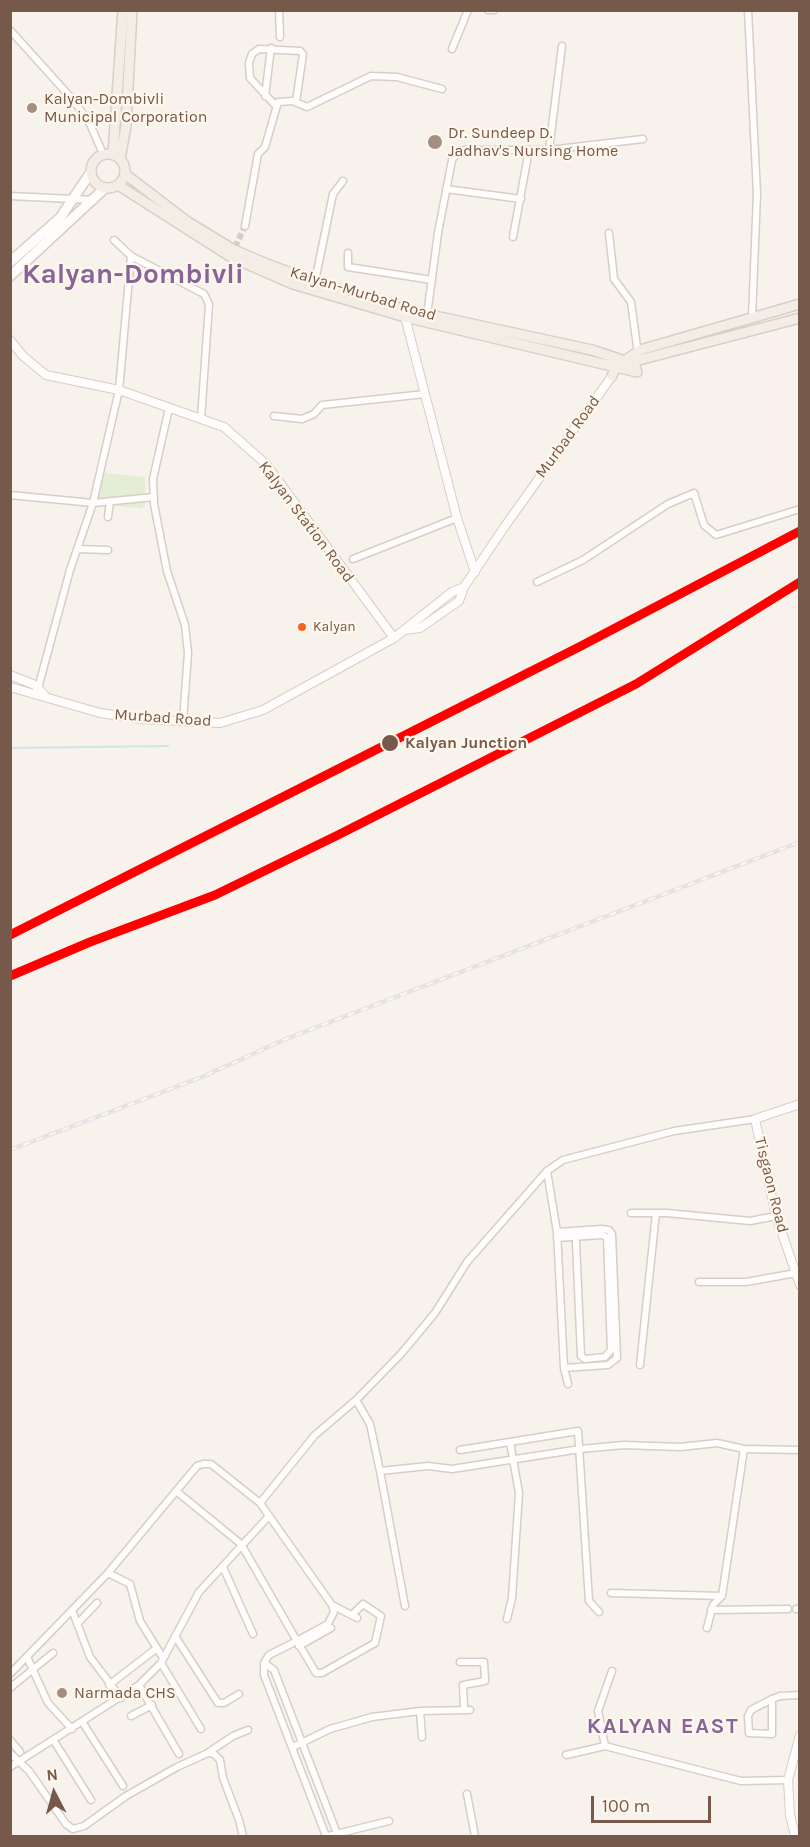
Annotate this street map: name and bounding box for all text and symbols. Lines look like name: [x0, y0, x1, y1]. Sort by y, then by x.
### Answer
place label: Kalyan-Dombivli Municipal Corporation: [44, 89, 207, 127]
marker: Kalyan-Dombivli Municipal Corporation: [25, 101, 39, 115]
place label: Dr. Sundeep D. Jadhav's Nursing Home: [448, 123, 618, 161]
marker: Dr. Sundeep D. Jadhav's Nursing Home: [426, 133, 444, 151]
district label: Kalyan-Dombivli: [22, 258, 244, 292]
street label: Kalyan-Murbad Road: [288, 263, 438, 325]
street label: Murbad Road: [532, 392, 604, 482]
street label: Kalyan Station Road: [254, 458, 358, 586]
place label: Kalyan: [313, 619, 356, 635]
marker: Kalyan: [296, 621, 308, 633]
street label: Murbad Road: [114, 705, 212, 731]
marker: Kalyan Junction: [380, 733, 400, 753]
place label: Kalyan Junction: [405, 733, 527, 753]
street label: Tisgaon Road: [750, 1135, 792, 1235]
place label: Narmada CHS: [74, 1683, 176, 1703]
marker: Narmada CHS: [55, 1686, 69, 1700]
district label: KALYAN EAST: [587, 1714, 739, 1740]
north arrow: [24, 1763, 84, 1823]
text: N: [45, 1765, 59, 1785]
scale bar: [594, 1784, 714, 1822]
text: 100 m: [602, 1795, 650, 1817]

